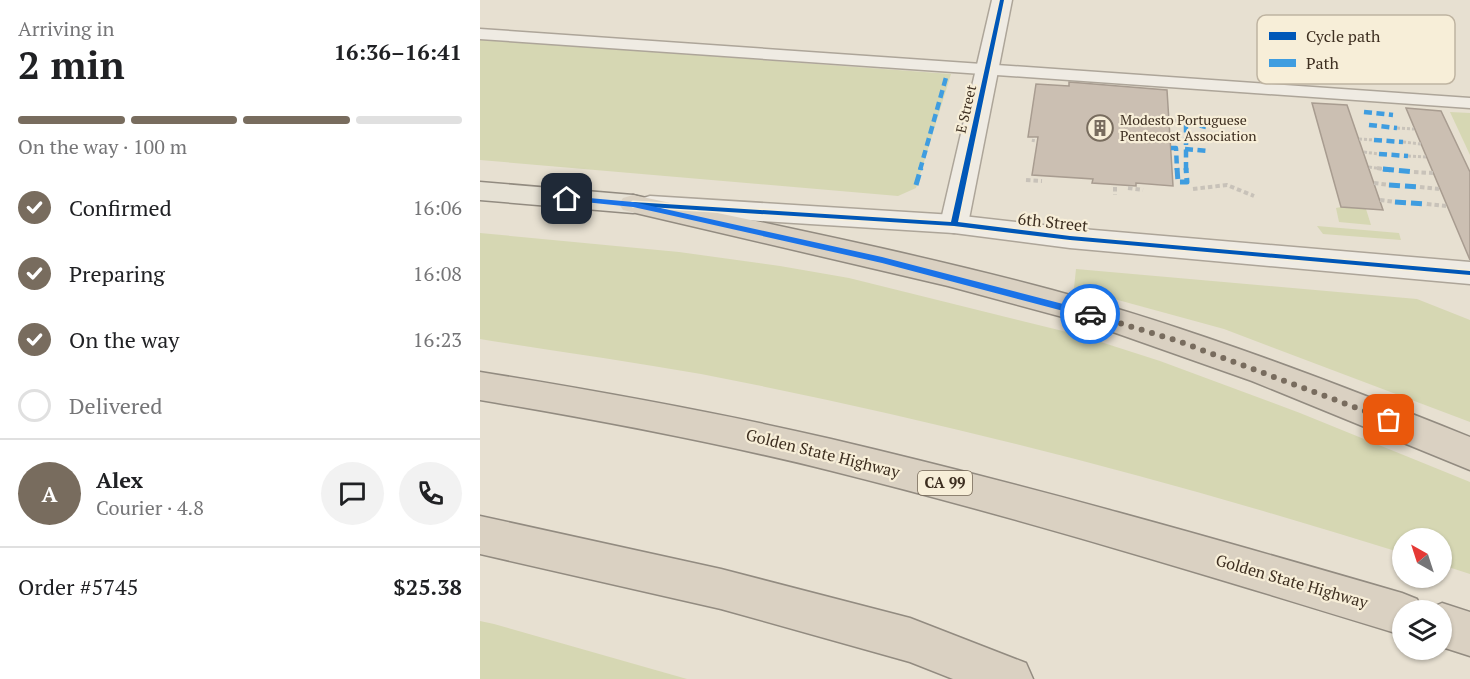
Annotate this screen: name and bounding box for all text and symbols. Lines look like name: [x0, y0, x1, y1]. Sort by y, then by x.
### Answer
text: Arriving in: [18, 15, 114, 42]
legend: [1257, 15, 1455, 84]
text: Cycle path: [1306, 25, 1381, 47]
text: 16:36–16:41: [334, 37, 462, 66]
text: 2 min: [18, 38, 125, 90]
text: Path: [1306, 52, 1340, 74]
street label: E Street: [951, 82, 980, 135]
place label: Modesto Portuguese Pentecost Association: [1120, 110, 1257, 145]
building icon: Modesto Portuguese Pentecost Association: [1085, 113, 1115, 143]
text: On the way · 100 m: [18, 133, 187, 160]
pin: [541, 173, 592, 224]
icon: home: [550, 182, 583, 215]
icon: check: [18, 191, 51, 224]
text: Confirmed: [69, 193, 172, 222]
text: 16:06: [413, 194, 462, 221]
street label: 6th Street: [1017, 207, 1089, 237]
icon: check: [18, 257, 51, 290]
text: Preparing: [69, 259, 165, 288]
text: 16:08: [413, 260, 462, 287]
courier: [1060, 284, 1120, 344]
icon: car: [1074, 298, 1107, 331]
icon: check: [18, 323, 51, 356]
text: On the way: [69, 325, 179, 354]
text: 16:23: [413, 326, 462, 353]
text: Delivered: [69, 391, 162, 420]
pin: [1363, 394, 1414, 445]
icon: bag: [1372, 403, 1405, 436]
street label: Golden State Highway: [744, 423, 903, 483]
button: chat: [321, 462, 384, 525]
button: phone: [399, 462, 462, 525]
text: Alex: [96, 465, 143, 494]
road number: CA 99: [918, 471, 972, 495]
text: A: [41, 479, 58, 508]
text: Courier · 4.8: [96, 494, 204, 521]
north arrow: [1392, 528, 1452, 588]
map controls: [1392, 528, 1452, 660]
street label: Golden State Highway: [1213, 549, 1372, 614]
text: Order #5745: [18, 572, 138, 601]
text: $25.38: [393, 572, 462, 601]
button: layers: [1392, 600, 1452, 660]

